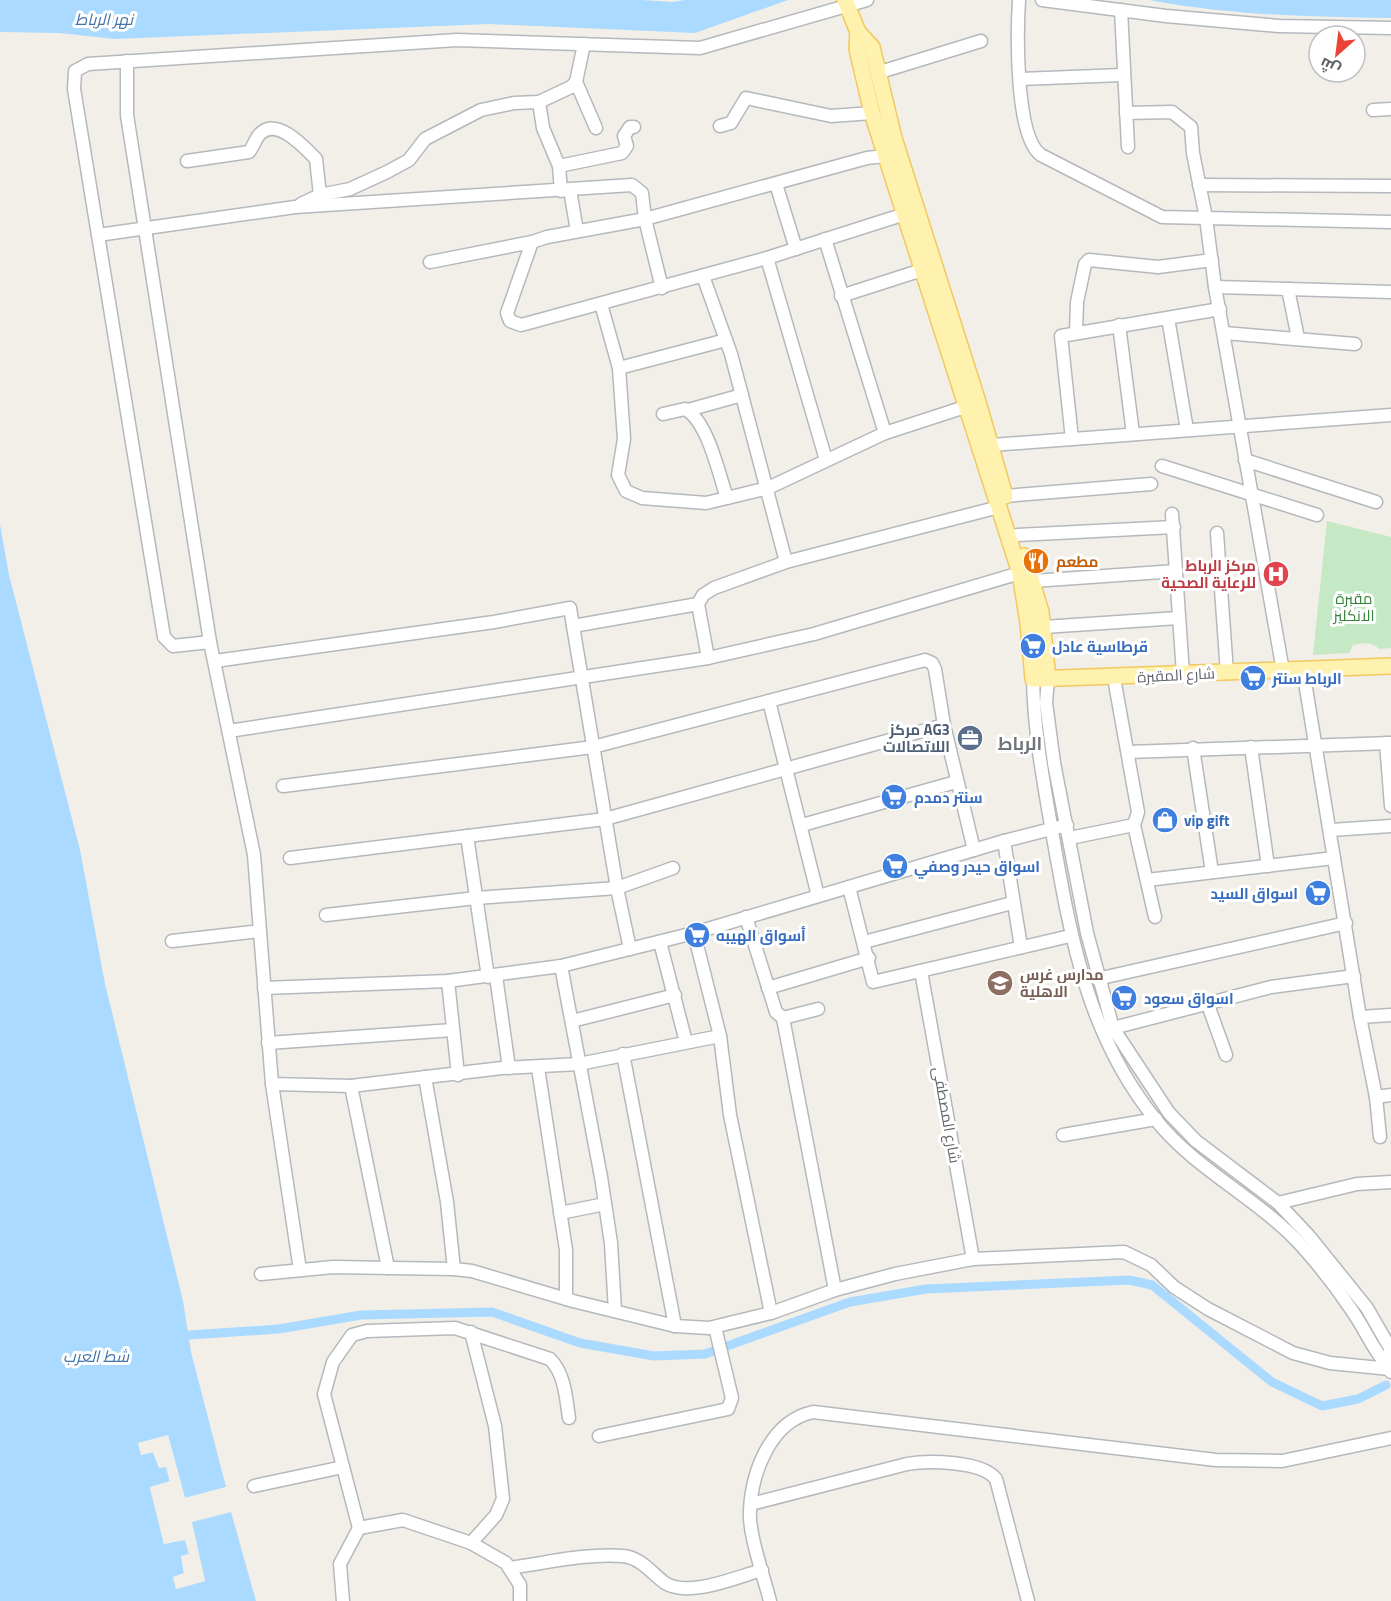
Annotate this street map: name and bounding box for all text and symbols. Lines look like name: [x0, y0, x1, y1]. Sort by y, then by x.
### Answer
water label: نهر الرباط: [75, 7, 135, 31]
north arrow: [1307, 24, 1367, 84]
text: ش: [1315, 52, 1345, 83]
restaurant icon: مطعم: [1021, 546, 1051, 576]
place label: مطعم: [1056, 550, 1098, 573]
place label: مركز الرباط للرعاية الصحية: [1161, 554, 1256, 594]
hospital icon: مركز الرباط للرعاية الصحية: [1261, 559, 1291, 589]
park label: مقبرة الانكليز: [1332, 587, 1375, 627]
supermarket icon: قرطاسية عادل: [1018, 631, 1048, 661]
place label: قرطاسية عادل: [1052, 635, 1148, 658]
street label: شارع المقبرة: [1136, 661, 1216, 689]
supermarket icon: الرباط سنتر: [1238, 663, 1268, 693]
place label: الرباط سنتر: [1271, 667, 1342, 690]
place label: مركز AG3 اللاتصالات: [883, 718, 950, 758]
office icon: مركز AG3 اللاتصالات: [955, 723, 985, 753]
district label: الرباط: [998, 730, 1042, 757]
supermarket icon: سنتر دمدم: [879, 782, 909, 812]
place label: سنتر دمدم: [914, 786, 983, 809]
shop icon: vip gift: [1150, 805, 1180, 835]
place label: vip gift: [1184, 809, 1230, 832]
supermarket icon: اسواق حيدر وصفي: [880, 851, 910, 881]
place label: اسواق حيدر وصفي: [914, 855, 1040, 879]
supermarket icon: اسواق السيد: [1303, 878, 1333, 908]
place label: اسواق السيد: [1211, 882, 1298, 905]
supermarket icon: أسواق الهيبه: [682, 920, 712, 950]
place label: أسواق الهيبه: [716, 924, 806, 947]
place label: مدارس غرس الاهلية: [1020, 963, 1104, 1003]
school or university icon: مدارس غرس الاهلية: [985, 968, 1015, 998]
supermarket icon: اسواق سعود: [1109, 983, 1139, 1013]
place label: اسواق سعود: [1144, 987, 1234, 1010]
street label: شارع المصطفى: [927, 1065, 967, 1165]
water label: شط العرب: [63, 1344, 130, 1368]

